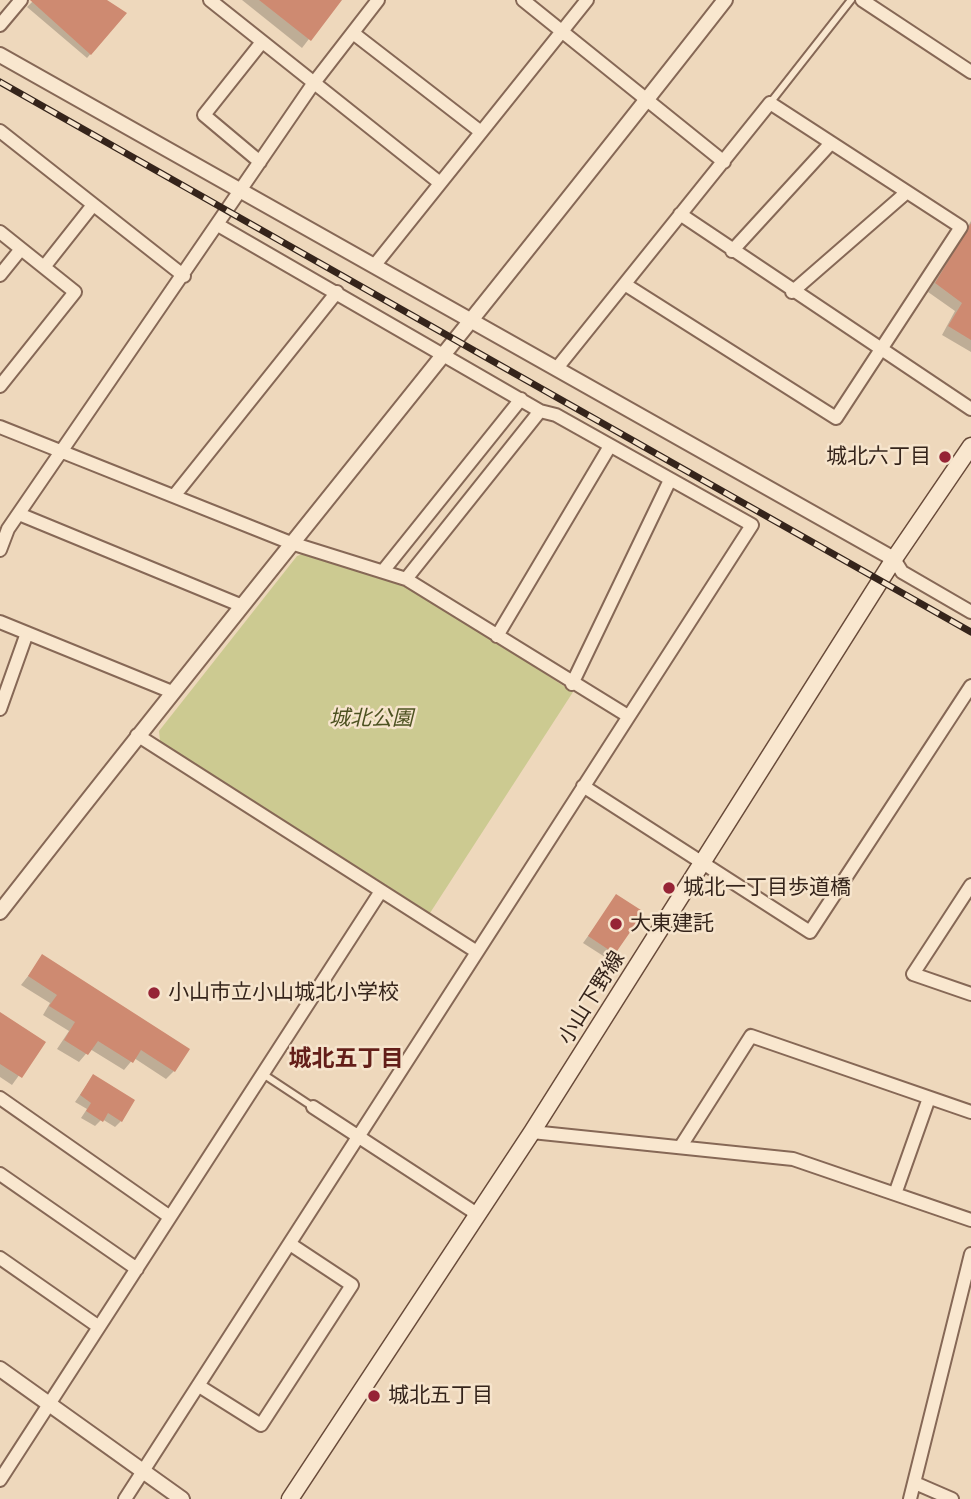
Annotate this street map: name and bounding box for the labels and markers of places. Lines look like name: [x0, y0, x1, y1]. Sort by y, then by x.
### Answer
place label: 城北六丁目: [826, 444, 931, 470]
marker: 城北六丁目: [937, 449, 953, 465]
place label: 城北一丁目歩道橋: [683, 875, 851, 901]
marker: 城北一丁目歩道橋: [661, 880, 677, 896]
place label: 大東建託: [630, 911, 714, 937]
marker: 大東建託: [608, 916, 624, 932]
place label: 小山市立小山城北小学校: [168, 980, 399, 1006]
marker: 小山市立小山城北小学校: [146, 985, 162, 1001]
place label: 城北五丁目: [388, 1383, 493, 1409]
marker: 城北五丁目: [366, 1388, 382, 1404]

